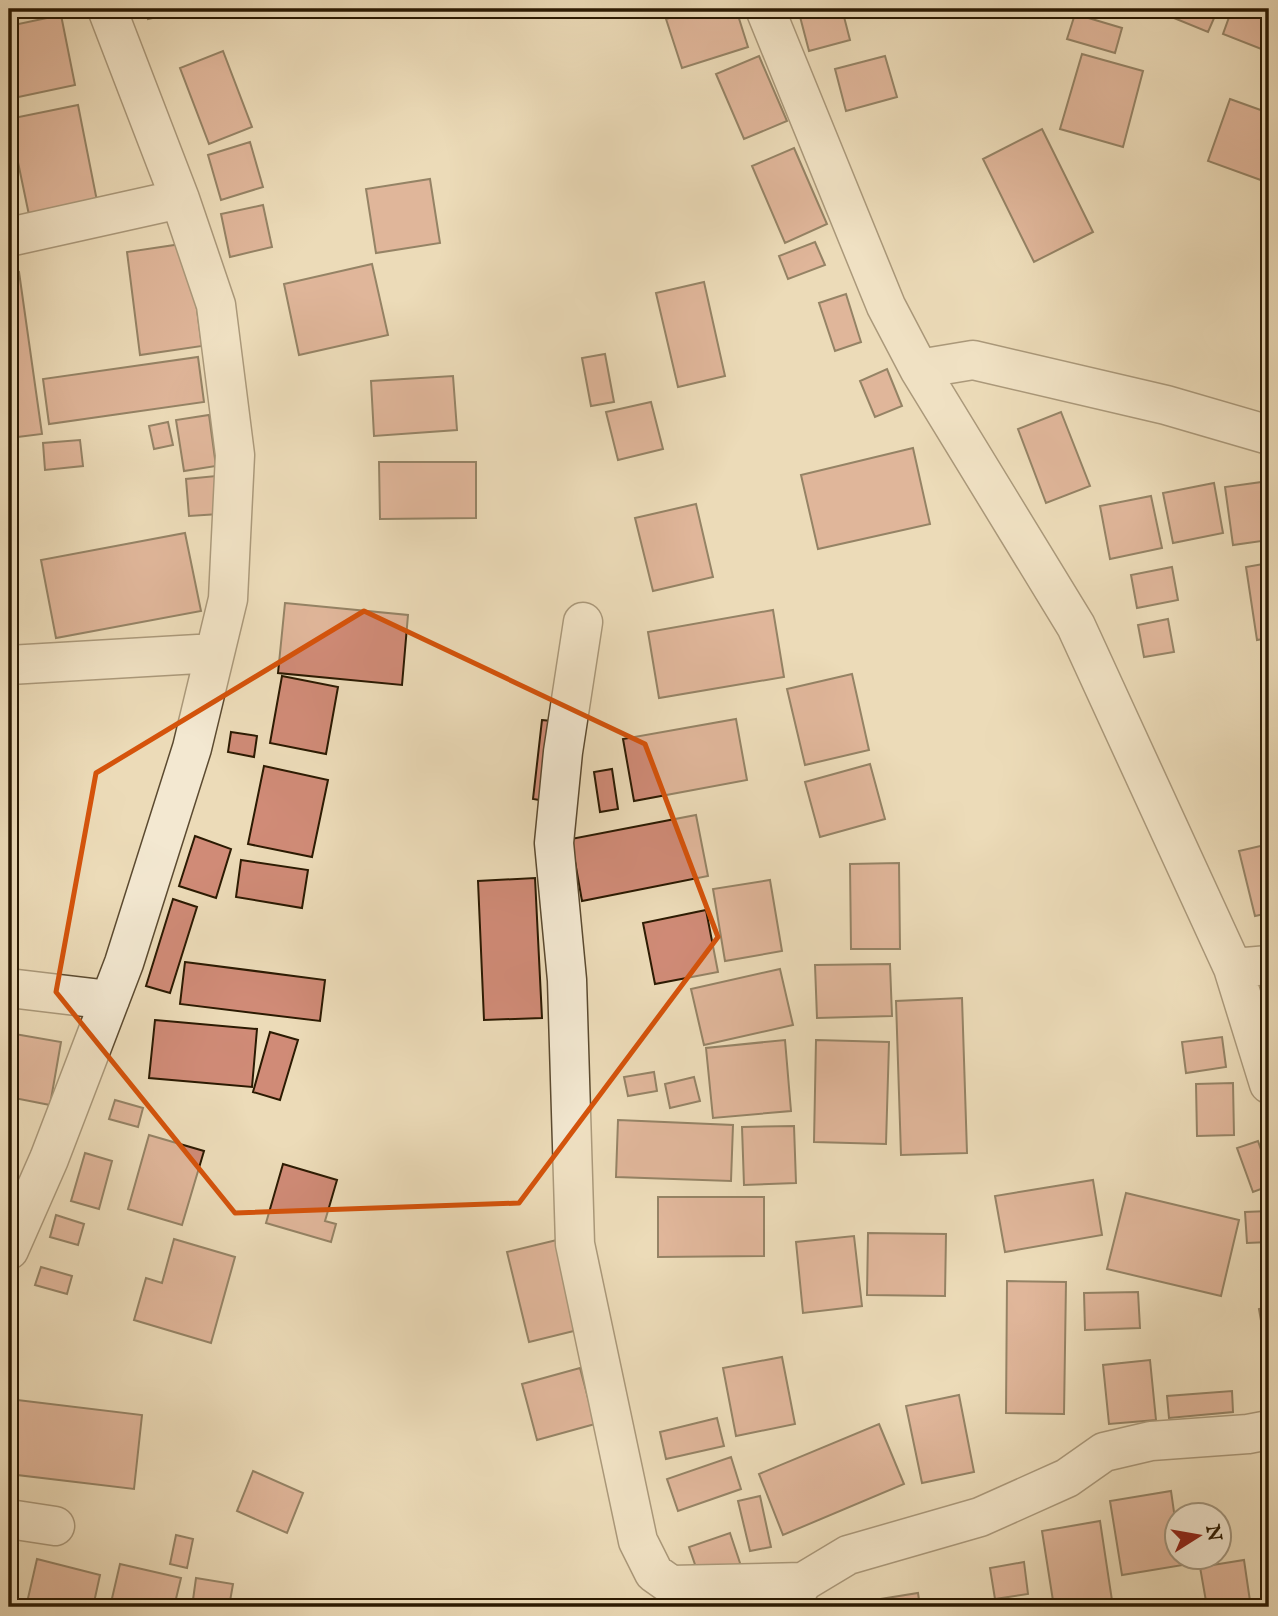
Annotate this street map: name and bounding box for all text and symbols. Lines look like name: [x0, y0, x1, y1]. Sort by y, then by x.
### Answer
north arrow: [1162, 1500, 1232, 1570]
text: N: [1199, 1522, 1226, 1544]

